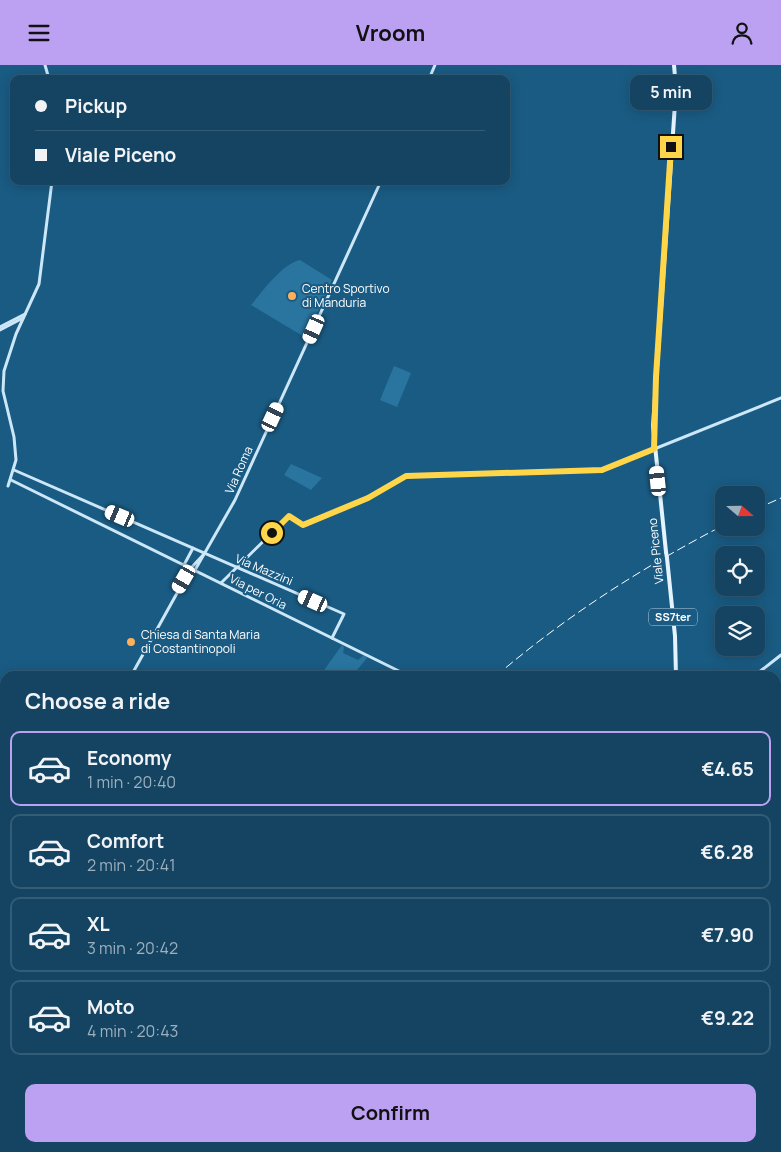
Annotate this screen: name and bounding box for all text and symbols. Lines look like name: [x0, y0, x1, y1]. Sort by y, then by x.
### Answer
text: Vroom: [356, 18, 425, 48]
icon: menu: [25, 19, 53, 47]
icon: person: [728, 19, 756, 47]
callout: 5 min: [630, 74, 712, 109]
text: 5 min: [650, 81, 692, 103]
text: Pickup: [65, 93, 127, 119]
route end: [660, 136, 682, 158]
text: Viale Piceno: [65, 142, 176, 168]
place label: Centro Sportivo di Manduria: [302, 280, 390, 311]
marker: Centro Sportivo di Manduria: [286, 290, 298, 302]
car: [301, 312, 326, 346]
car: [259, 400, 286, 434]
street label: Via Roma: [221, 443, 257, 496]
car: [648, 465, 667, 497]
north arrow: [715, 486, 765, 536]
map controls: [715, 486, 765, 656]
car: [103, 503, 136, 529]
street label: Viale Piceno: [644, 517, 667, 585]
route start: [261, 522, 283, 544]
button: locate: [715, 546, 765, 596]
street label: Via Mazzini: [233, 550, 296, 589]
car: [170, 562, 197, 596]
street label: Via per Oria: [227, 570, 290, 613]
car: [296, 588, 329, 614]
button: layers: [715, 606, 765, 656]
road number: SS7ter: [649, 609, 697, 625]
place label: Chiesa di Santa Maria di Costantinopoli: [141, 626, 260, 657]
marker: Chiesa di Santa Maria di Costantinopoli: [125, 636, 137, 648]
text: Choose a ride: [25, 686, 170, 716]
text: Economy: [87, 745, 171, 771]
icon: car: [27, 746, 72, 791]
text: €4.65: [702, 756, 754, 782]
text: 1 min · 20:40: [87, 771, 176, 793]
text: Comfort: [87, 828, 164, 854]
icon: car: [27, 829, 72, 874]
text: €6.28: [701, 839, 754, 865]
text: 2 min · 20:41: [87, 854, 176, 876]
text: XL: [87, 911, 110, 937]
icon: car: [27, 912, 72, 957]
text: €7.90: [701, 922, 754, 948]
text: 3 min · 20:42: [87, 937, 178, 959]
text: Moto: [87, 994, 134, 1020]
icon: car: [27, 995, 72, 1040]
text: €9.22: [701, 1005, 754, 1031]
text: 4 min · 20:43: [87, 1020, 178, 1042]
button: Confirm: [25, 1084, 756, 1142]

